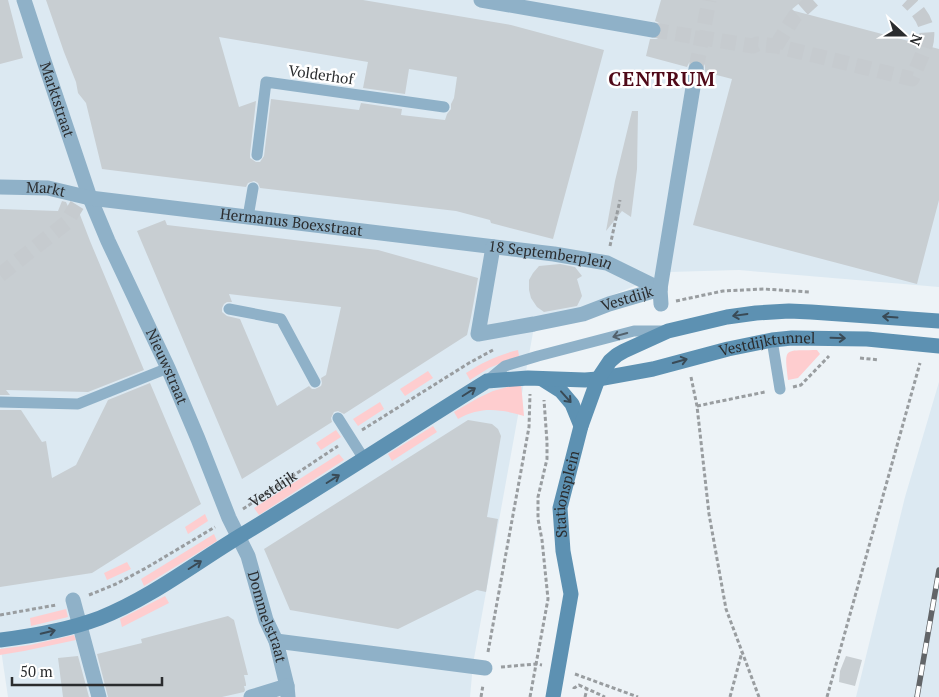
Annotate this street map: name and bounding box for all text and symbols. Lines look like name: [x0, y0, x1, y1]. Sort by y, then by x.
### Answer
north arrow: [879, 10, 929, 60]
text: N: [906, 31, 927, 49]
street label: Marktstraat: [36, 59, 80, 140]
street label: Volderhof: [287, 60, 356, 89]
district label: CENTRUM: [608, 65, 716, 92]
street label: Markt: [26, 177, 68, 201]
street label: Hermanus Boexstraat: [219, 203, 364, 240]
street label: 18 Septemberplein: [487, 235, 617, 273]
street label: Vestdijk: [598, 280, 656, 315]
one-way arrow: [733, 310, 749, 320]
one-way arrow: [883, 312, 899, 322]
street label: Nieuwstraat: [142, 325, 193, 408]
street label: Vestdijktunnel: [716, 327, 815, 360]
one-way arrow: [612, 331, 628, 340]
one-way arrow: [829, 334, 845, 343]
one-way arrow: [672, 356, 688, 365]
one-way arrow: [462, 386, 476, 396]
one-way arrow: [561, 391, 572, 404]
street label: Stationsplein: [549, 448, 583, 539]
street label: Vestdijk: [245, 465, 300, 511]
one-way arrow: [325, 474, 339, 484]
one-way arrow: [187, 560, 201, 570]
street label: Dommelstraat: [244, 568, 292, 665]
one-way arrow: [40, 627, 56, 636]
scale bar: [12, 654, 162, 686]
text: 50 m: [20, 661, 53, 681]

